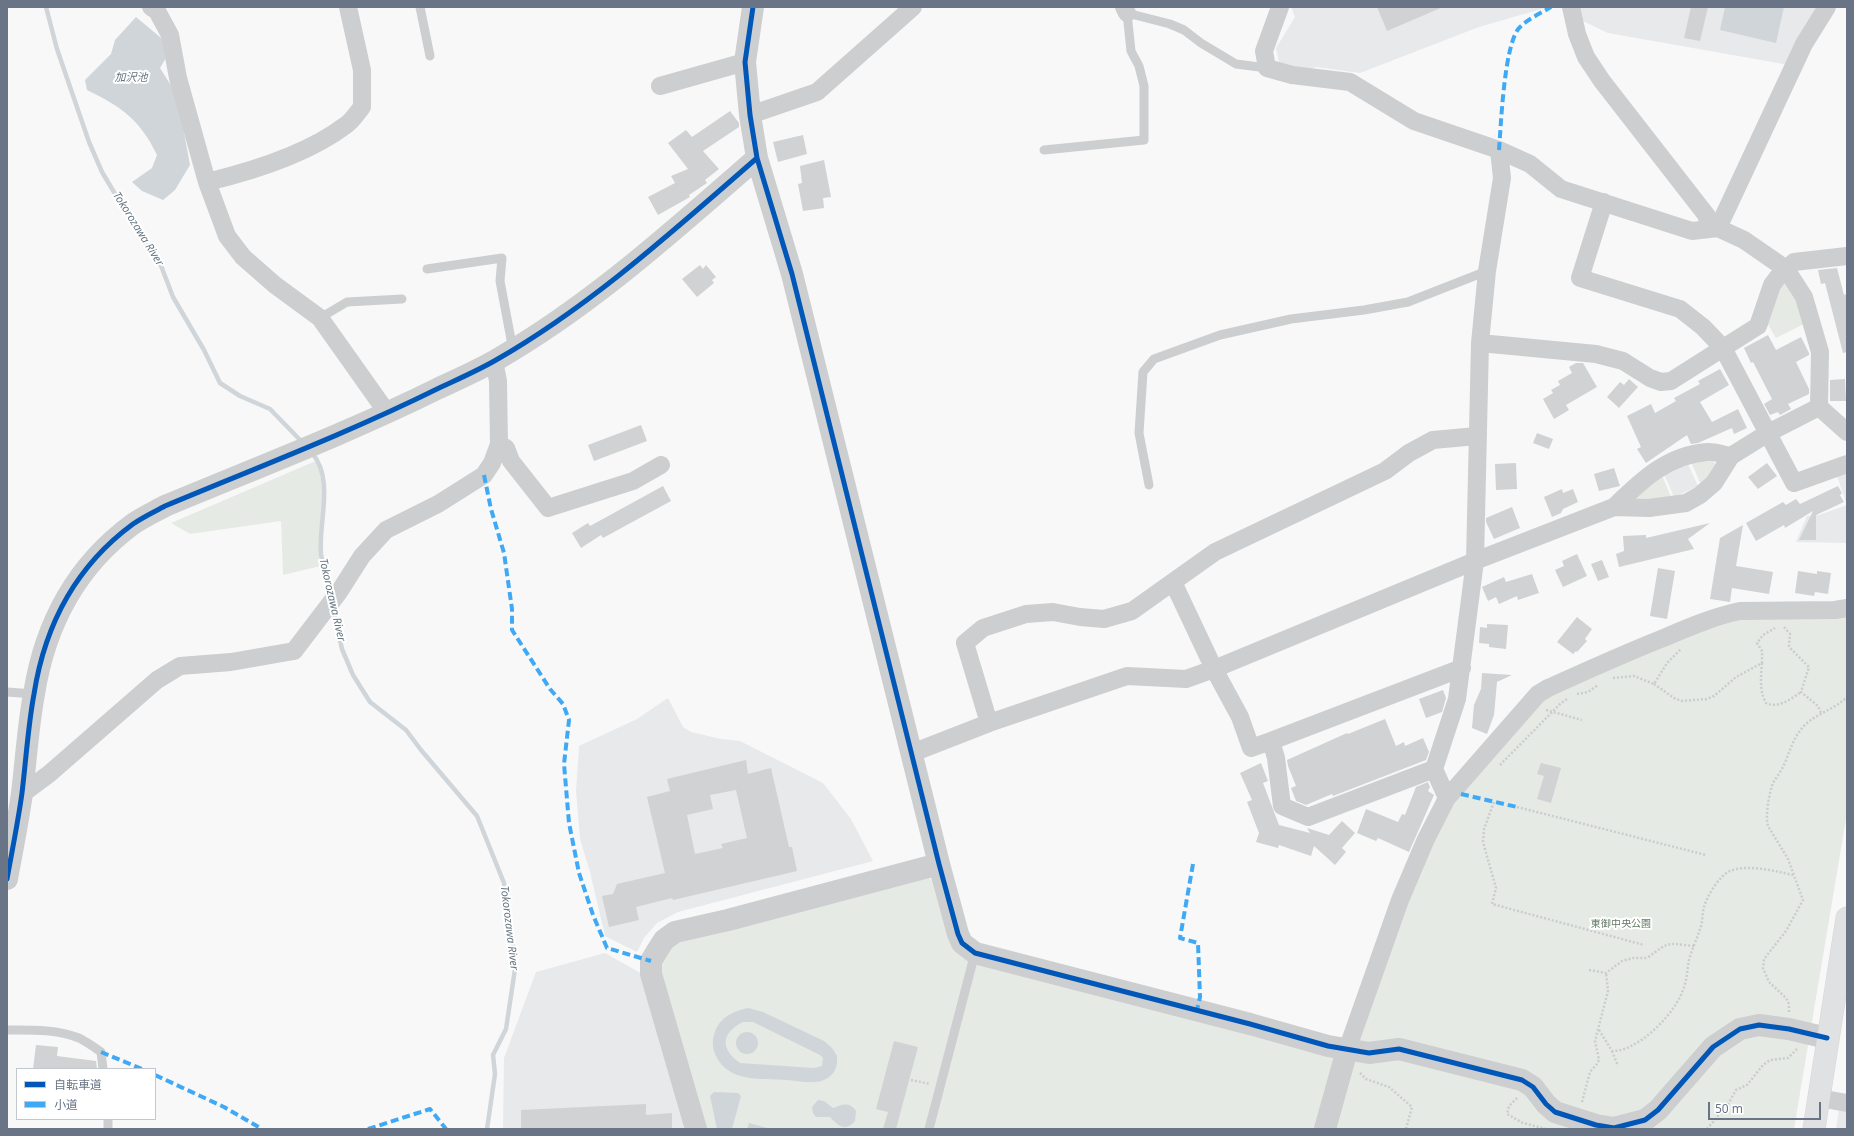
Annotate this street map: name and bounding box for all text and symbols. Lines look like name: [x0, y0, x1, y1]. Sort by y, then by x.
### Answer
water label: 加沢池: [115, 71, 147, 85]
water label: Tokorozawa River: [110, 189, 166, 269]
water label: Tokorozawa River: [316, 557, 348, 643]
water label: Tokorozawa River: [497, 885, 521, 971]
park label: 東御中央公園: [1591, 918, 1651, 930]
legend: [16, 1068, 156, 1120]
text: 自転車道: [54, 1076, 102, 1093]
scale bar: [1710, 1094, 1823, 1120]
text: 小道: [54, 1096, 78, 1113]
text: 50 m: [1715, 1100, 1743, 1117]

